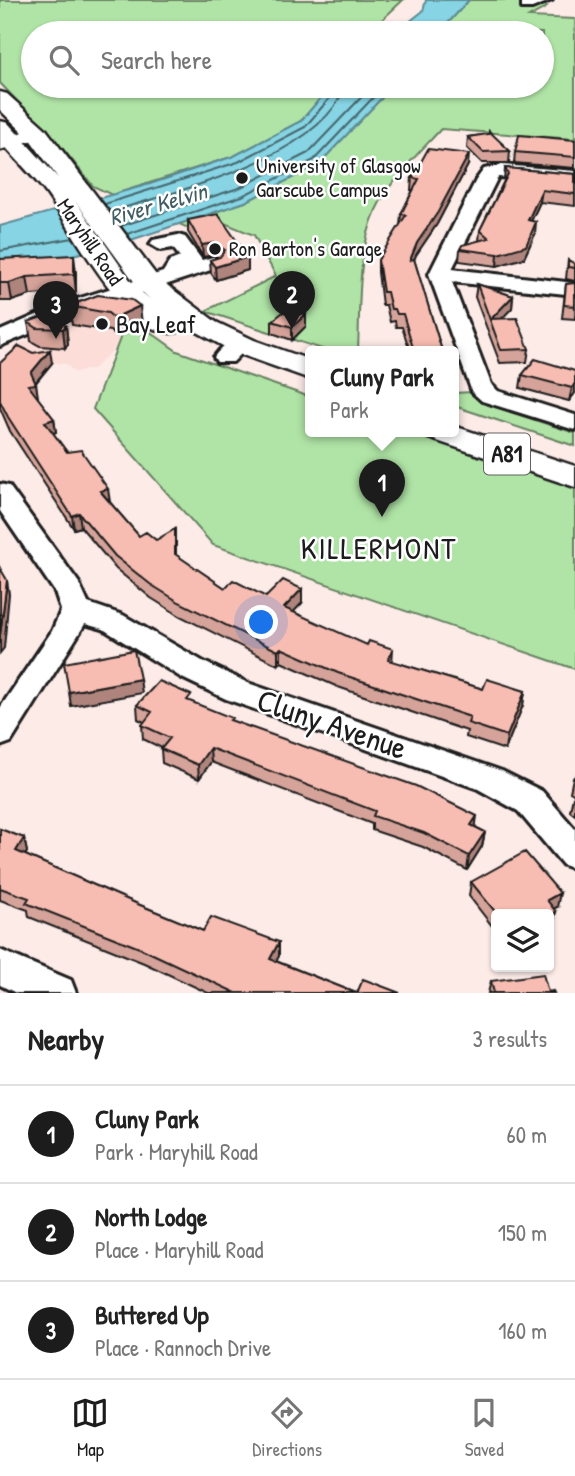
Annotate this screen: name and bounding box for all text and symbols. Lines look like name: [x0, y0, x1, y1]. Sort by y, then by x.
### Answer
search box: [21, 21, 554, 98]
icon: search: [45, 41, 83, 79]
text: Search here: [101, 42, 212, 77]
place label: University of Glasgow Garscube Campus: [256, 151, 421, 204]
marker: University of Glasgow Garscube Campus: [234, 170, 250, 186]
water label: River Kelvin: [105, 174, 212, 232]
street label: Maryhill Road: [51, 192, 130, 291]
place label: Ron Barton's Garage: [229, 234, 382, 263]
marker: Ron Barton's Garage: [207, 241, 223, 257]
pin: 2: [269, 271, 315, 329]
pin: 3: [33, 281, 79, 339]
place label: Bay Leaf: [116, 306, 197, 341]
marker: Bay Leaf: [94, 316, 110, 332]
popup: [305, 346, 459, 437]
text: Cluny Park: [330, 359, 434, 394]
text: Park: [330, 394, 369, 425]
road number: A81: [484, 434, 530, 475]
pin: 1: [359, 459, 405, 517]
district label: KILLERMONT: [301, 528, 457, 568]
your location: [244, 605, 278, 639]
street label: Cluny Avenue: [252, 678, 413, 769]
map controls: [491, 909, 554, 972]
button: layers: [491, 909, 554, 972]
text: Nearby: [28, 1019, 104, 1059]
text: 3 results: [472, 1023, 547, 1054]
text: Cluny Park: [95, 1101, 199, 1136]
text: 1: [47, 1119, 55, 1150]
text: 60 m: [507, 1119, 547, 1150]
text: Park · Maryhill Road: [95, 1136, 258, 1167]
text: North Lodge: [95, 1199, 207, 1234]
text: 2: [46, 1217, 56, 1248]
text: 150 m: [498, 1217, 547, 1248]
text: Place · Maryhill Road: [95, 1234, 263, 1265]
text: Buttered Up: [95, 1297, 209, 1332]
text: 3: [46, 1315, 56, 1346]
text: 160 m: [498, 1315, 547, 1346]
text: Place · Rannoch Drive: [95, 1332, 271, 1363]
tab: Map: [71, 1394, 109, 1462]
tab: Directions: [252, 1394, 322, 1462]
tab: Saved: [465, 1394, 504, 1462]

